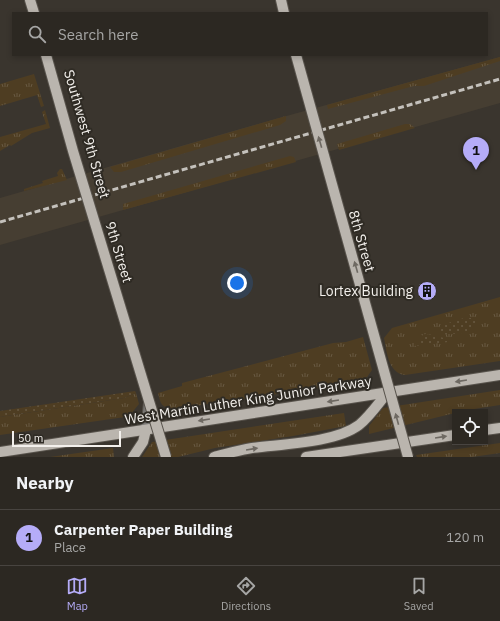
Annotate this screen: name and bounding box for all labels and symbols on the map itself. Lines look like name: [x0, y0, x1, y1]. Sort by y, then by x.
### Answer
street label: Southwest 9th Street: [60, 68, 114, 200]
one-way arrow: [317, 136, 323, 148]
pin: 1: [463, 137, 489, 170]
street label: 8th Street: [345, 208, 379, 274]
street label: 9th Street: [101, 219, 137, 285]
one-way arrow: [352, 261, 358, 273]
your location: [227, 273, 247, 293]
building icon: Lortex Building: [416, 280, 438, 302]
place label: Lortex Building: [319, 282, 414, 300]
street label: West Martin Luther King Junior Parkway: [123, 372, 373, 428]
one-way arrow: [455, 378, 468, 384]
one-way arrow: [327, 398, 339, 404]
one-way arrow: [394, 413, 400, 425]
one-way arrow: [198, 418, 211, 424]
scale bar: [12, 429, 121, 448]
one-way arrow: [435, 434, 447, 440]
one-way arrow: [246, 446, 258, 452]

